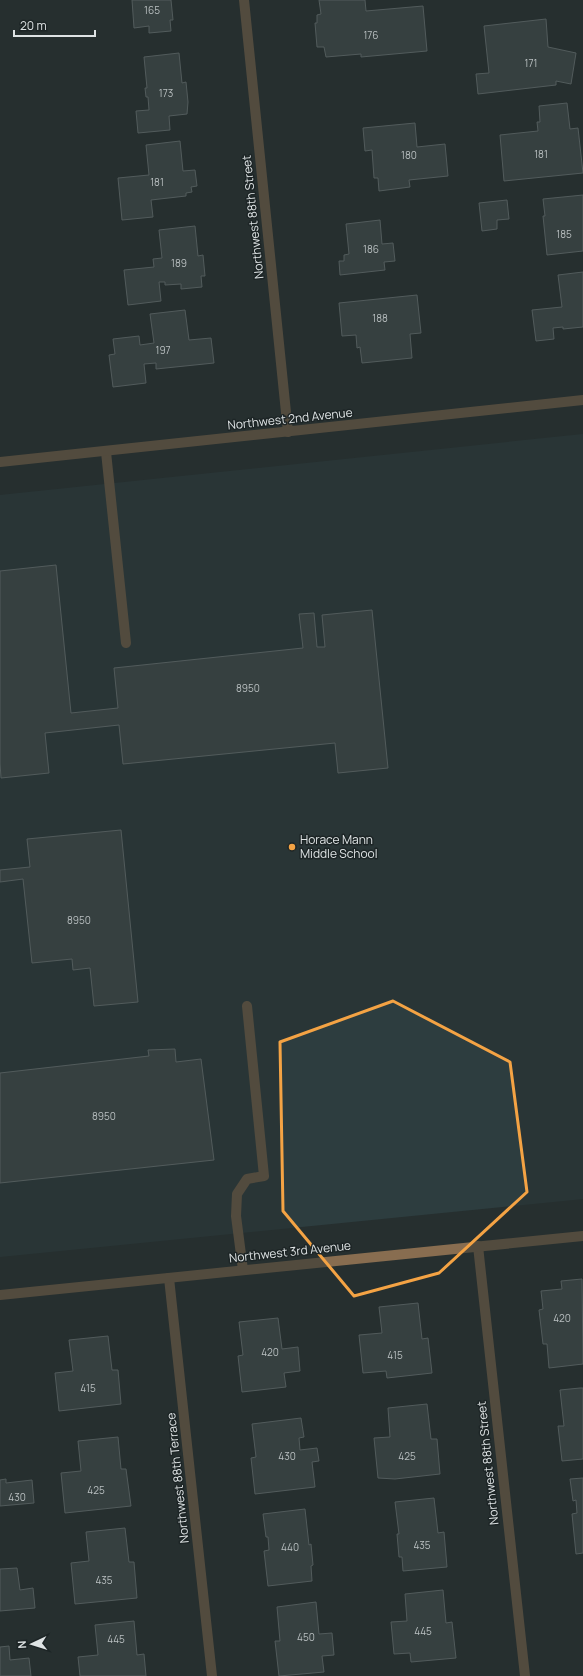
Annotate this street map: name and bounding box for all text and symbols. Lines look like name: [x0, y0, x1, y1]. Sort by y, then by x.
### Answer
house number: 165: [144, 3, 160, 17]
scale bar: [14, 12, 95, 38]
text: 20 m: [20, 17, 47, 34]
house number: 176: [363, 28, 379, 42]
house number: 171: [525, 56, 537, 70]
house number: 173: [159, 86, 173, 100]
house number: 181: [534, 147, 548, 161]
house number: 180: [401, 148, 417, 162]
street label: Northwest 88th Street: [238, 154, 267, 280]
house number: 181: [150, 175, 164, 189]
house number: 185: [556, 227, 572, 241]
house number: 186: [363, 242, 379, 256]
house number: 189: [171, 256, 187, 270]
house number: 188: [372, 311, 388, 325]
house number: 197: [156, 343, 171, 357]
street label: Northwest 2nd Avenue: [227, 403, 353, 434]
house number: 8950: [236, 681, 260, 695]
place label: Horace Mann Middle School: [300, 831, 378, 862]
marker: Horace Mann Middle School: [287, 842, 297, 852]
house number: 8950: [67, 913, 91, 927]
house number: 8950: [92, 1109, 116, 1123]
street label: Northwest 3rd Avenue: [228, 1237, 352, 1266]
house number: 420: [553, 1311, 571, 1325]
house number: 420: [261, 1345, 279, 1359]
house number: 415: [387, 1348, 403, 1362]
house number: 415: [80, 1381, 96, 1395]
street label: Northwest 88th Street: [473, 1400, 502, 1526]
street label: Northwest 88th Terrace: [162, 1412, 193, 1544]
house number: 430: [278, 1449, 296, 1463]
house number: 425: [398, 1449, 416, 1463]
house number: 425: [87, 1483, 105, 1497]
house number: 430: [8, 1490, 26, 1504]
house number: 435: [413, 1538, 431, 1552]
house number: 440: [281, 1540, 299, 1554]
house number: 435: [95, 1573, 113, 1587]
north arrow: [12, 1624, 52, 1664]
house number: 445: [414, 1624, 432, 1638]
house number: 450: [297, 1630, 315, 1644]
house number: 445: [107, 1632, 125, 1646]
text: N: [14, 1640, 29, 1649]

